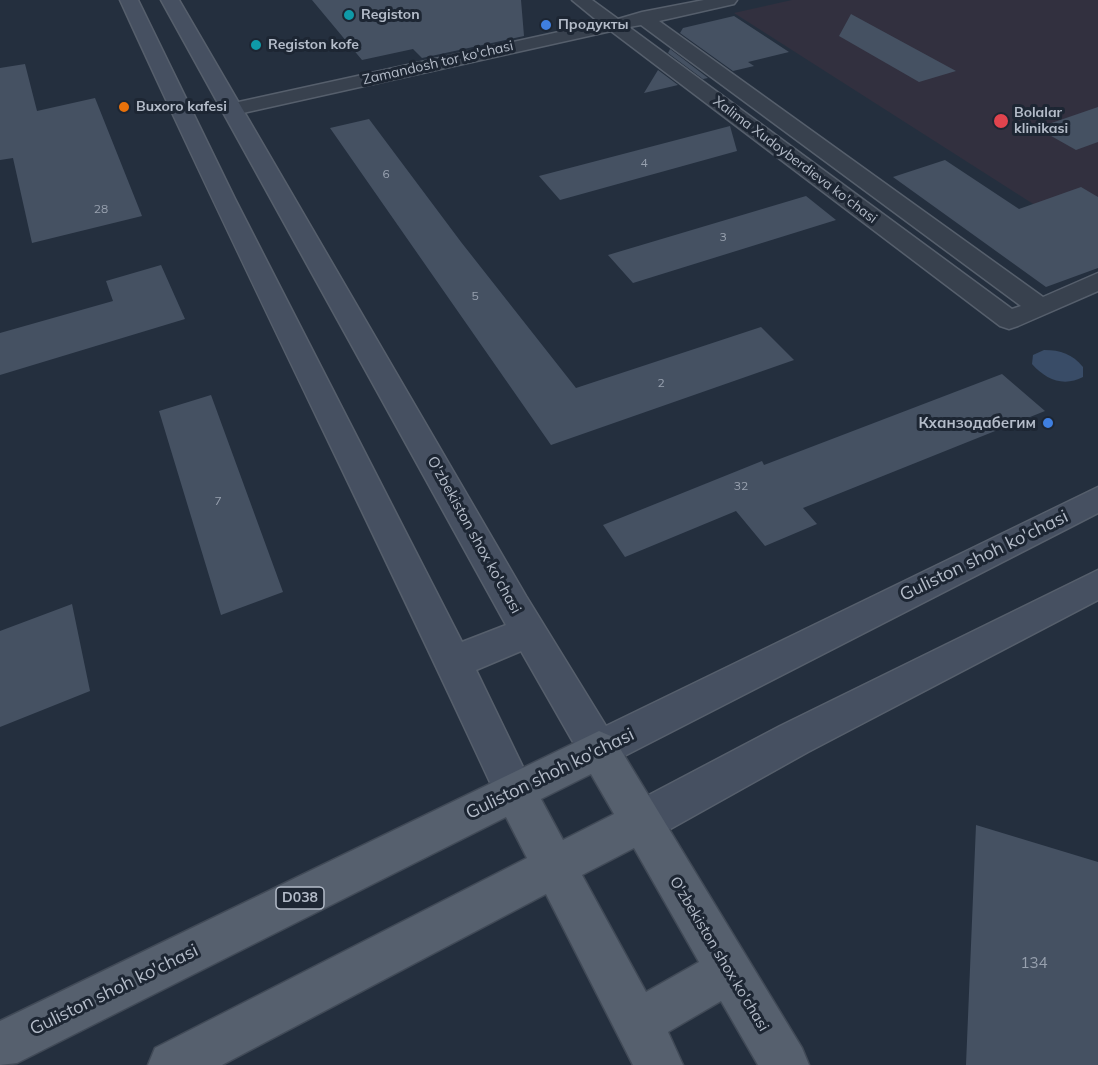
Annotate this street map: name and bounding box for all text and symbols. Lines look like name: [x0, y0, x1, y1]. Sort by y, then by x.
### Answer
place label: Registon: [361, 7, 420, 23]
marker: Registon: [342, 8, 356, 22]
place label: Продукты: [558, 17, 629, 33]
marker: Продукты: [539, 18, 553, 32]
place label: Registon kofe: [268, 37, 359, 53]
street label: Zamandosh tor ko'chasi: [361, 37, 515, 89]
marker: Registon kofe: [249, 38, 263, 52]
street label: Xalima Xudoyberdieva ko'chasi: [710, 93, 880, 227]
place label: Buxoro kafesi: [136, 99, 227, 115]
marker: Buxoro kafesi: [117, 100, 131, 114]
place label: Bolalar klinikasi: [1014, 105, 1068, 138]
marker: Bolalar klinikasi: [992, 112, 1010, 130]
house number: 4: [640, 156, 648, 170]
house number: 6: [382, 167, 390, 181]
house number: 28: [94, 202, 108, 216]
house number: 3: [719, 230, 727, 244]
house number: 5: [471, 289, 479, 303]
house number: 2: [657, 376, 665, 390]
place label: Кханзодабегим: [918, 414, 1036, 432]
marker: Кханзодабегим: [1041, 416, 1055, 430]
street label: O'zbekiston shox ko'chasi: [423, 453, 525, 617]
house number: 32: [734, 479, 748, 493]
house number: 7: [214, 494, 222, 508]
street label: Guliston shoh ko'chasi: [896, 506, 1072, 606]
street label: Guliston shoh ko'chasi: [462, 724, 638, 824]
street label: O'zbekiston shox ko'chasi: [666, 873, 772, 1035]
road number: D038: [276, 887, 324, 909]
street label: Guliston shoh ko'chasi: [26, 940, 202, 1040]
house number: 134: [1021, 954, 1047, 972]

